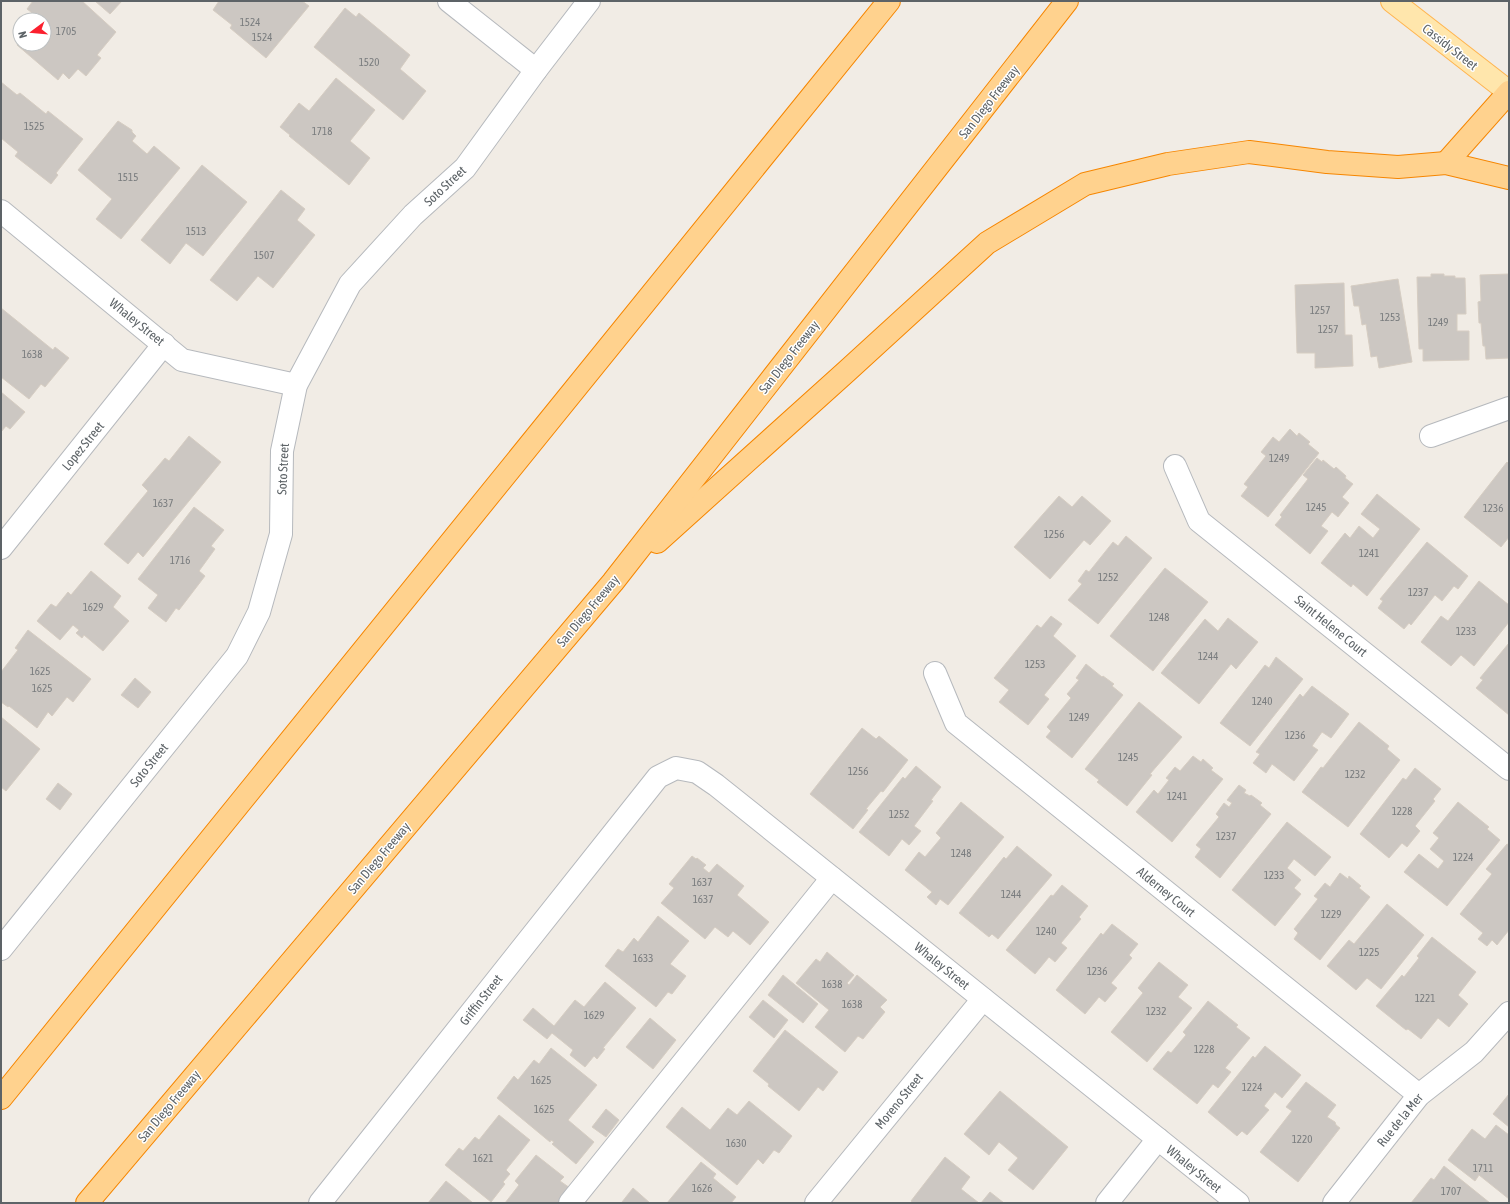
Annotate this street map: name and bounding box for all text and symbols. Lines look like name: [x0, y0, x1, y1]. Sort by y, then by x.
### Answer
north arrow: [12, 12, 52, 52]
house number: 1524: [240, 16, 260, 28]
street label: Cassidy Street: [1419, 21, 1481, 73]
house number: 1705: [56, 25, 76, 37]
text: N: [16, 30, 29, 40]
house number: 1524: [252, 31, 272, 43]
house number: 1520: [359, 56, 379, 68]
street label: San Diego Freeway: [956, 62, 1023, 141]
house number: 1525: [24, 120, 44, 132]
house number: 1718: [312, 125, 332, 137]
street label: Soto Street: [421, 163, 469, 209]
house number: 1515: [118, 171, 138, 183]
house number: 1513: [186, 225, 206, 237]
house number: 1507: [254, 249, 274, 261]
street label: Whaley Street: [106, 295, 168, 349]
house number: 1257: [1310, 304, 1330, 316]
house number: 1253: [1380, 311, 1400, 323]
house number: 1249: [1428, 316, 1448, 328]
street label: San Diego Freeway: [756, 317, 823, 396]
house number: 1257: [1318, 323, 1338, 335]
house number: 1638: [22, 348, 42, 360]
street label: Lopez Street: [59, 418, 107, 473]
street label: Soto Street: [274, 443, 292, 495]
house number: 1249: [1269, 452, 1289, 464]
house number: 1637: [153, 497, 173, 509]
house number: 1245: [1306, 501, 1326, 513]
house number: 1236: [1483, 502, 1503, 514]
house number: 1256: [1044, 528, 1064, 540]
house number: 1241: [1359, 547, 1379, 559]
house number: 1716: [170, 554, 190, 566]
house number: 1252: [1098, 571, 1118, 583]
street label: San Diego Freeway: [554, 572, 623, 650]
house number: 1237: [1408, 586, 1428, 598]
street label: Saint Helene Court: [1292, 592, 1370, 660]
house number: 1629: [83, 601, 103, 613]
house number: 1248: [1149, 611, 1169, 623]
house number: 1233: [1456, 625, 1476, 637]
house number: 1244: [1198, 650, 1218, 662]
house number: 1253: [1025, 658, 1045, 670]
house number: 1625: [30, 665, 50, 677]
house number: 1625: [32, 682, 52, 694]
house number: 1240: [1252, 695, 1272, 707]
house number: 1249: [1069, 711, 1089, 723]
house number: 1236: [1285, 729, 1305, 741]
street label: Soto Street: [127, 740, 171, 790]
house number: 1245: [1118, 751, 1138, 763]
house number: 1256: [848, 765, 868, 777]
house number: 1232: [1345, 768, 1365, 780]
house number: 1241: [1167, 790, 1187, 802]
house number: 1228: [1392, 805, 1412, 817]
house number: 1252: [889, 808, 909, 820]
street label: San Diego Freeway: [345, 819, 414, 897]
house number: 1237: [1216, 830, 1236, 842]
house number: 1248: [951, 847, 971, 859]
house number: 1224: [1453, 851, 1473, 863]
street label: Alderney Court: [1134, 864, 1198, 920]
house number: 1233: [1264, 869, 1284, 881]
house number: 1637: [692, 876, 712, 888]
house number: 1244: [1001, 888, 1021, 900]
house number: 1637: [693, 893, 713, 905]
house number: 1229: [1321, 908, 1341, 920]
house number: 1240: [1036, 925, 1056, 937]
street label: Whaley Street: [911, 939, 973, 993]
house number: 1225: [1359, 946, 1379, 958]
house number: 1633: [633, 952, 653, 964]
house number: 1236: [1087, 965, 1107, 977]
street label: Griffin Street: [457, 971, 506, 1028]
house number: 1638: [822, 978, 842, 990]
house number: 1221: [1415, 992, 1435, 1004]
house number: 1638: [842, 998, 862, 1010]
house number: 1232: [1146, 1005, 1166, 1017]
house number: 1629: [584, 1009, 604, 1021]
house number: 1228: [1194, 1043, 1214, 1055]
street label: San Diego Freeway: [135, 1067, 204, 1145]
street label: Moreno Street: [872, 1070, 926, 1132]
house number: 1625: [531, 1074, 551, 1086]
house number: 1224: [1242, 1081, 1262, 1093]
street label: Rue de la Mer: [1374, 1090, 1426, 1150]
house number: 1625: [534, 1103, 554, 1115]
house number: 1220: [1292, 1133, 1312, 1145]
house number: 1630: [726, 1137, 746, 1149]
street label: Whaley Street: [1163, 1142, 1225, 1196]
house number: 1621: [473, 1152, 493, 1164]
house number: 1711: [1473, 1162, 1493, 1174]
house number: 1626: [692, 1182, 712, 1194]
house number: 1707: [1441, 1185, 1461, 1197]

